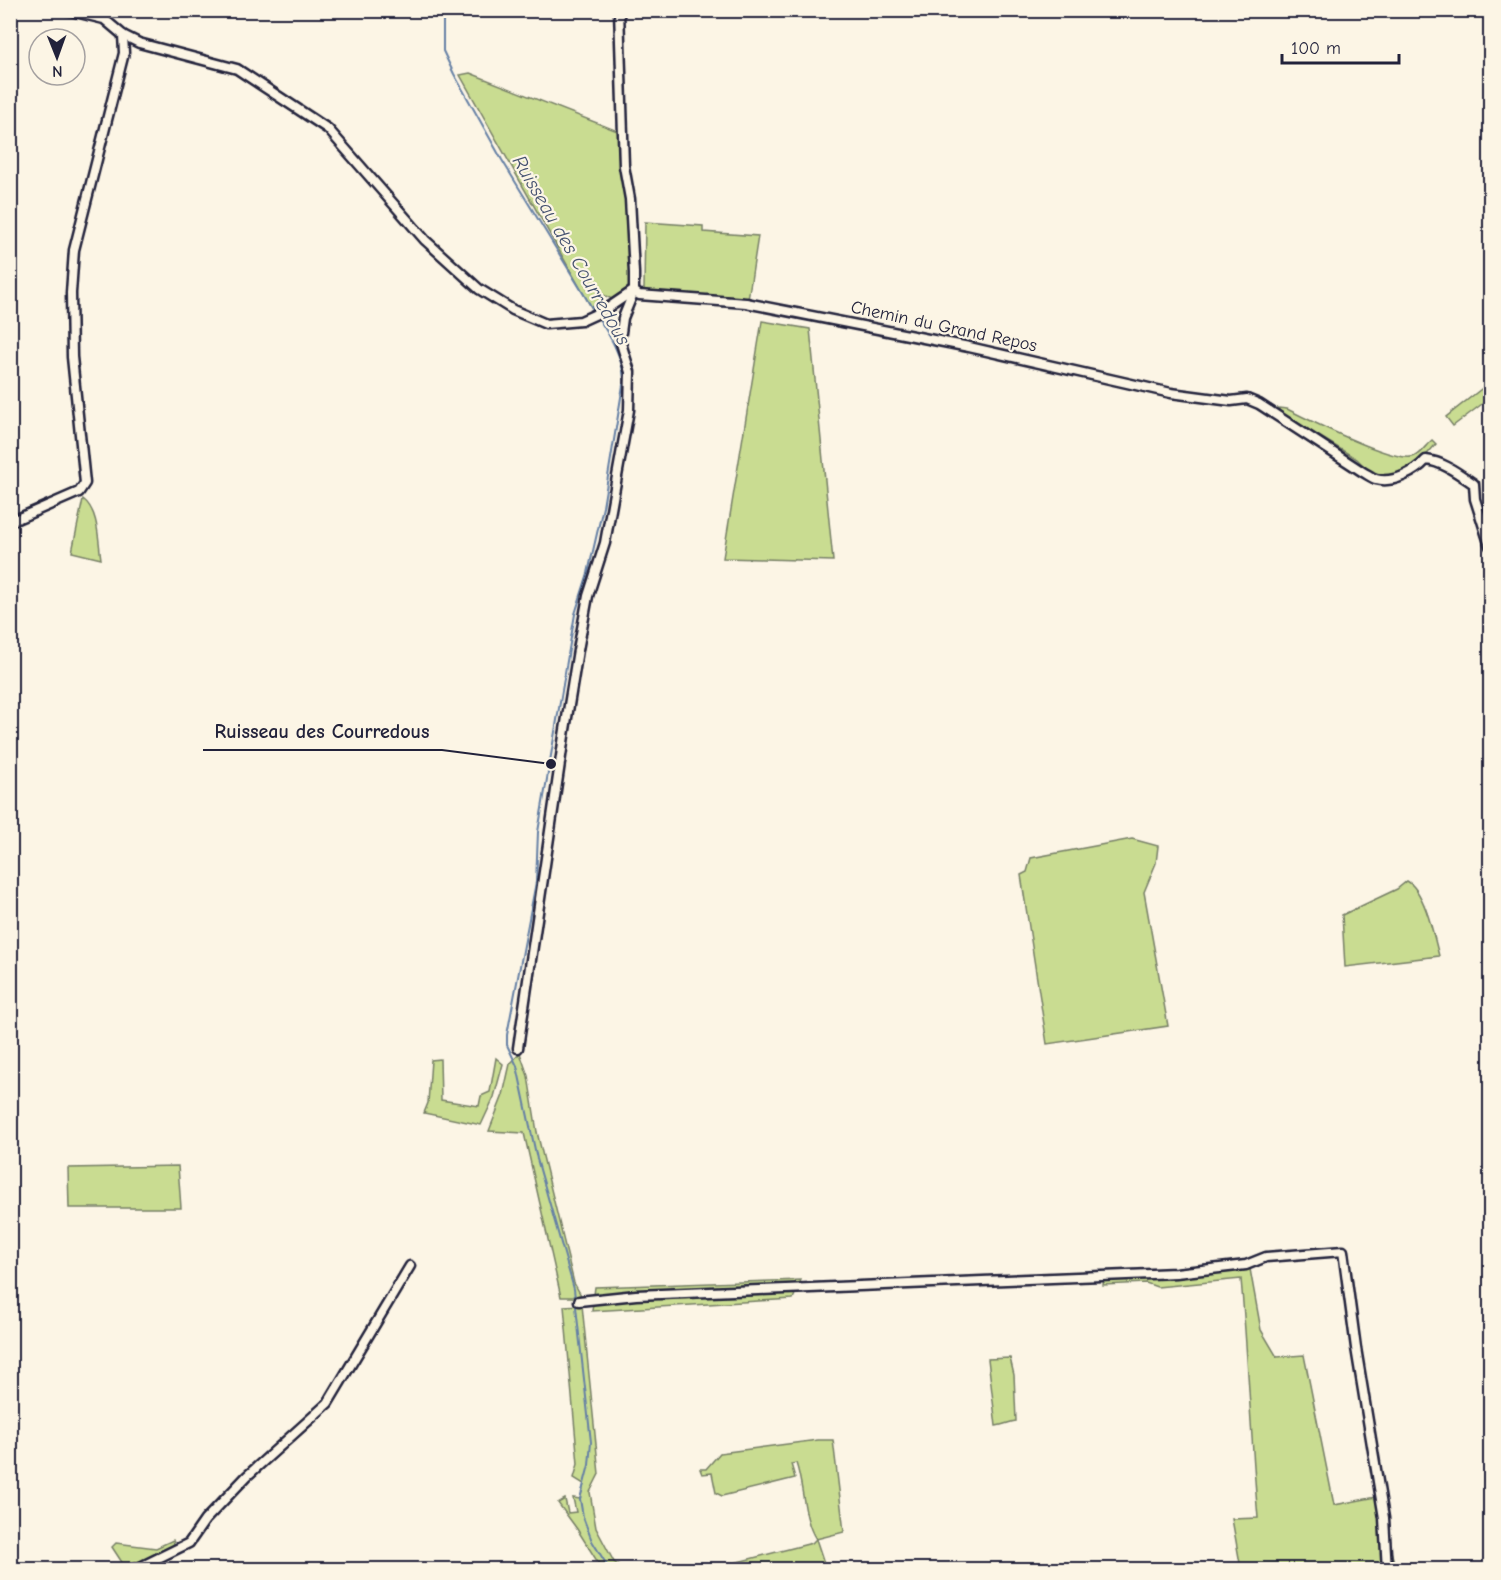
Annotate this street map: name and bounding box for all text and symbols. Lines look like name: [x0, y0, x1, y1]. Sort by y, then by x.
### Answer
north arrow: [27, 27, 87, 87]
scale bar: [1282, 27, 1399, 65]
text: 100 m: [1291, 38, 1341, 59]
text: N: [52, 62, 63, 80]
water label: Ruisseau des Courredous: [508, 151, 636, 350]
street label: Chemin du Grand Repos: [849, 296, 1039, 356]
callout: Ruisseau des Courredous: [203, 712, 442, 750]
text: Ruisseau des Courredous: [215, 720, 429, 743]

